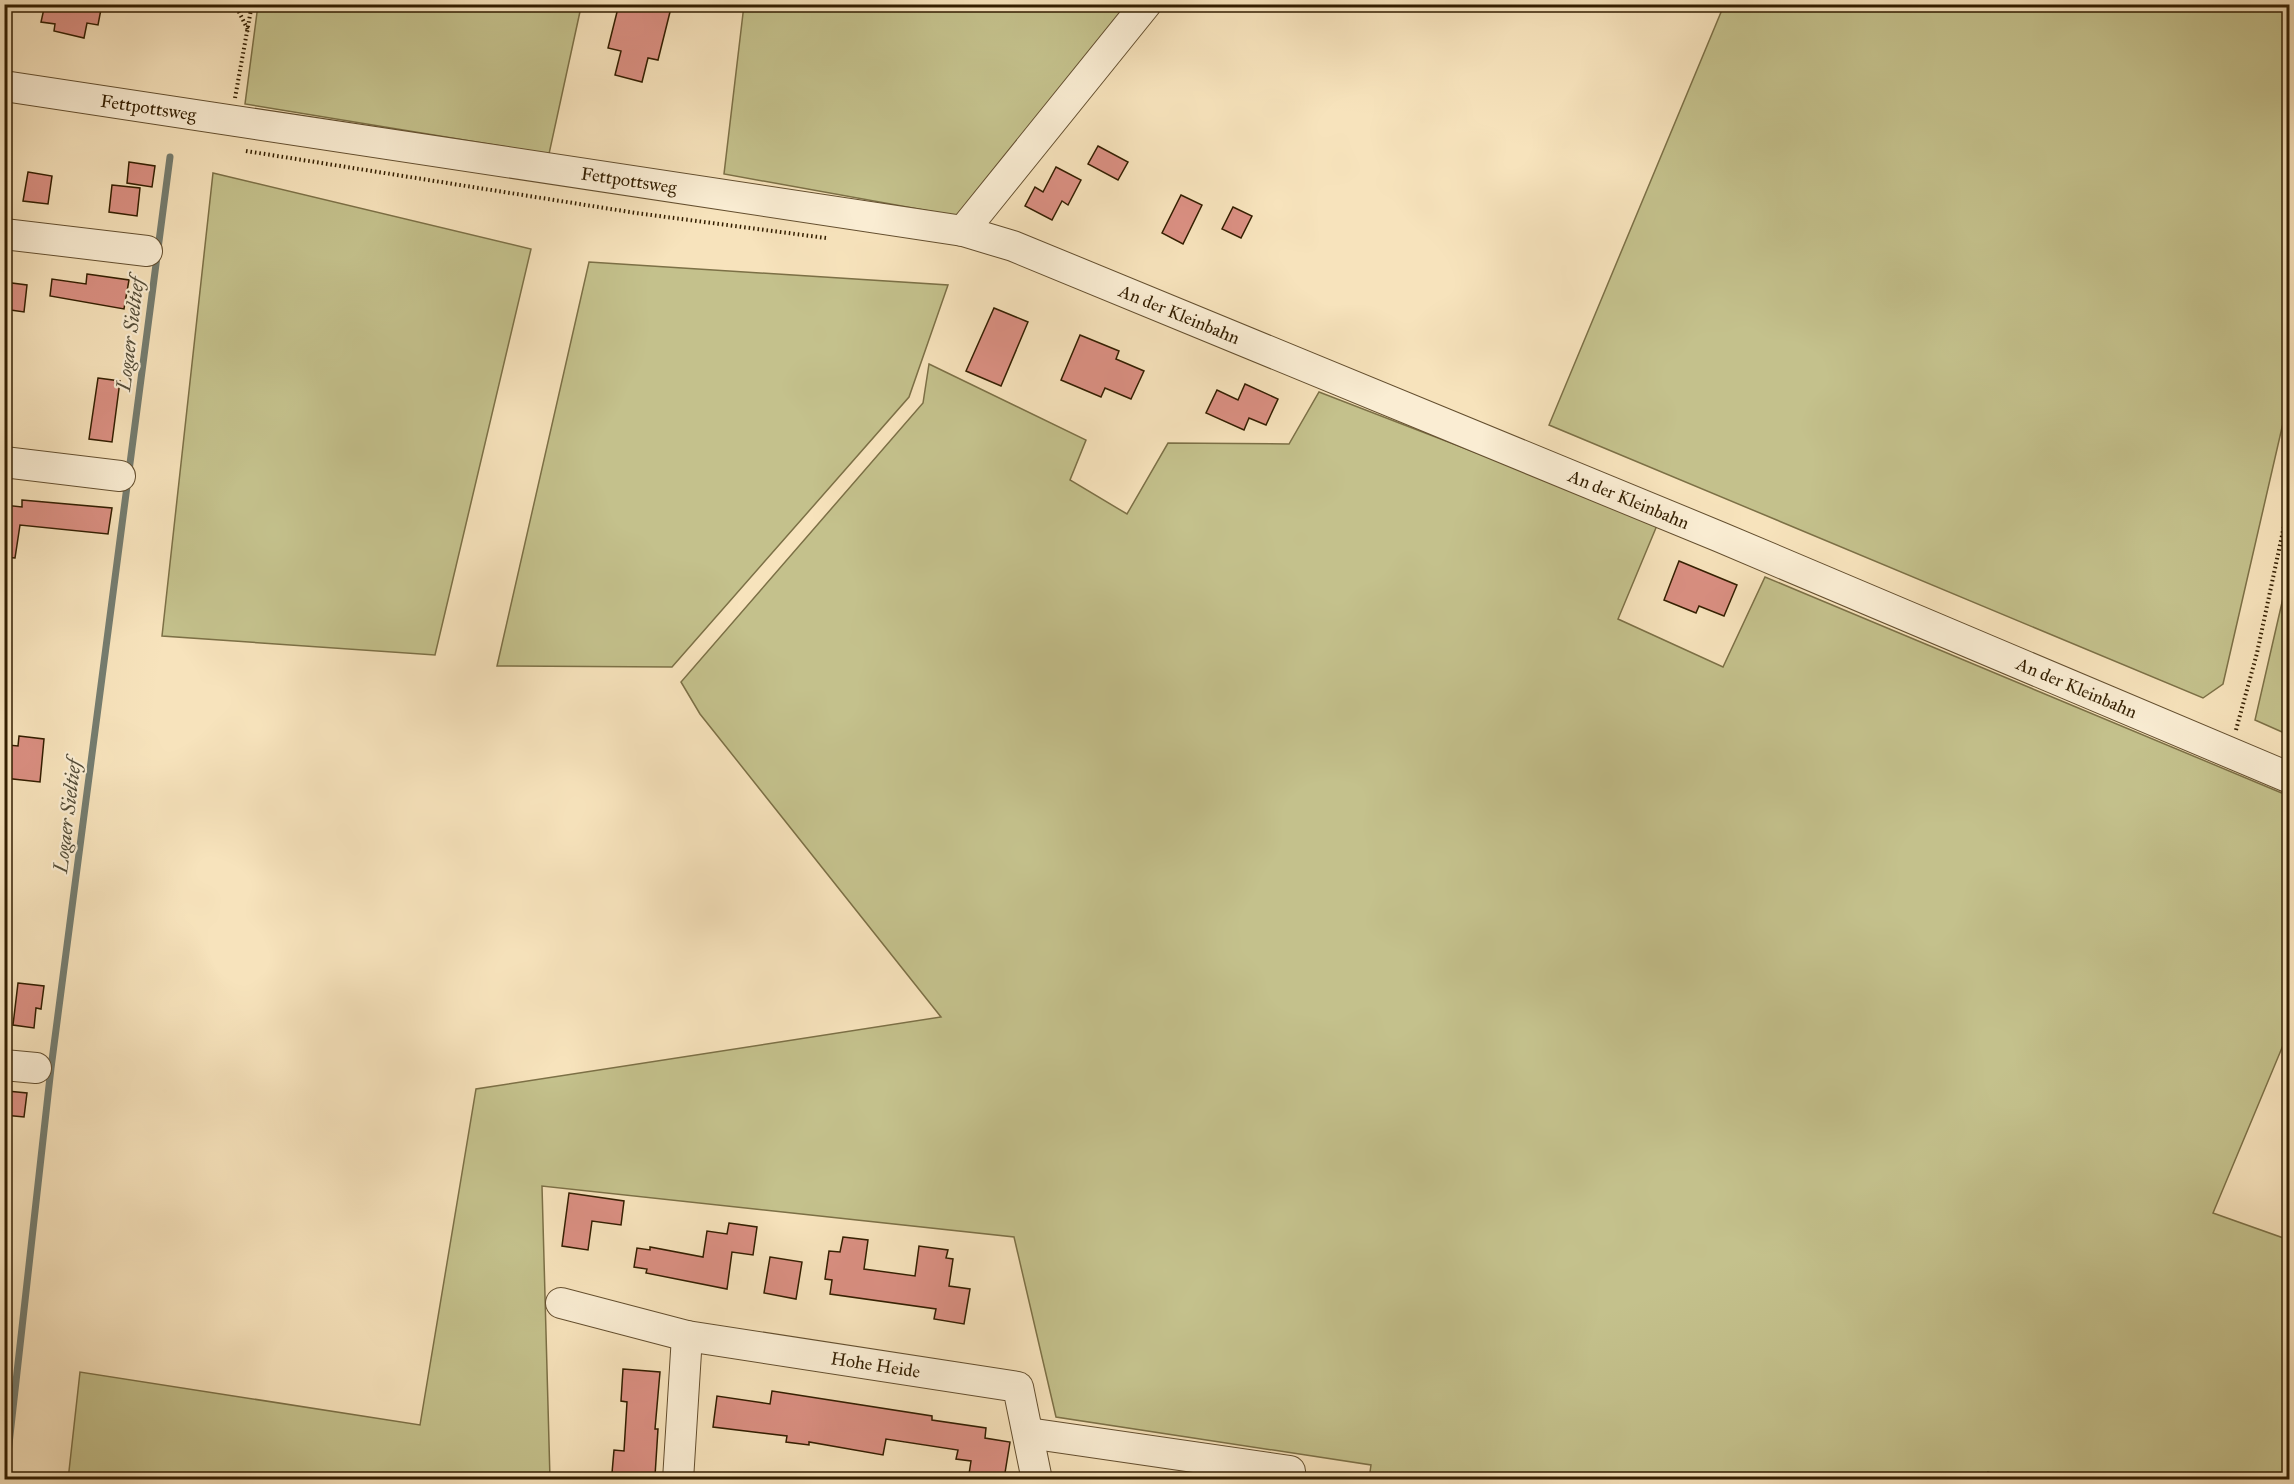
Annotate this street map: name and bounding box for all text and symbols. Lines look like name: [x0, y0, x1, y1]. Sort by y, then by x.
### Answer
street label: Fettpottsweg: [99, 90, 198, 127]
street label: Fettpottsweg: [579, 162, 679, 200]
water label: Logaer Sieltief: [111, 270, 150, 393]
street label: An der Kleinbahn: [1115, 279, 1243, 349]
street label: An der Kleinbahn: [1564, 464, 1693, 534]
street label: An der Kleinbahn: [2012, 652, 2141, 723]
water label: Logaer Sieltief: [48, 752, 87, 875]
street label: Hohe Heide: [829, 1347, 922, 1383]

